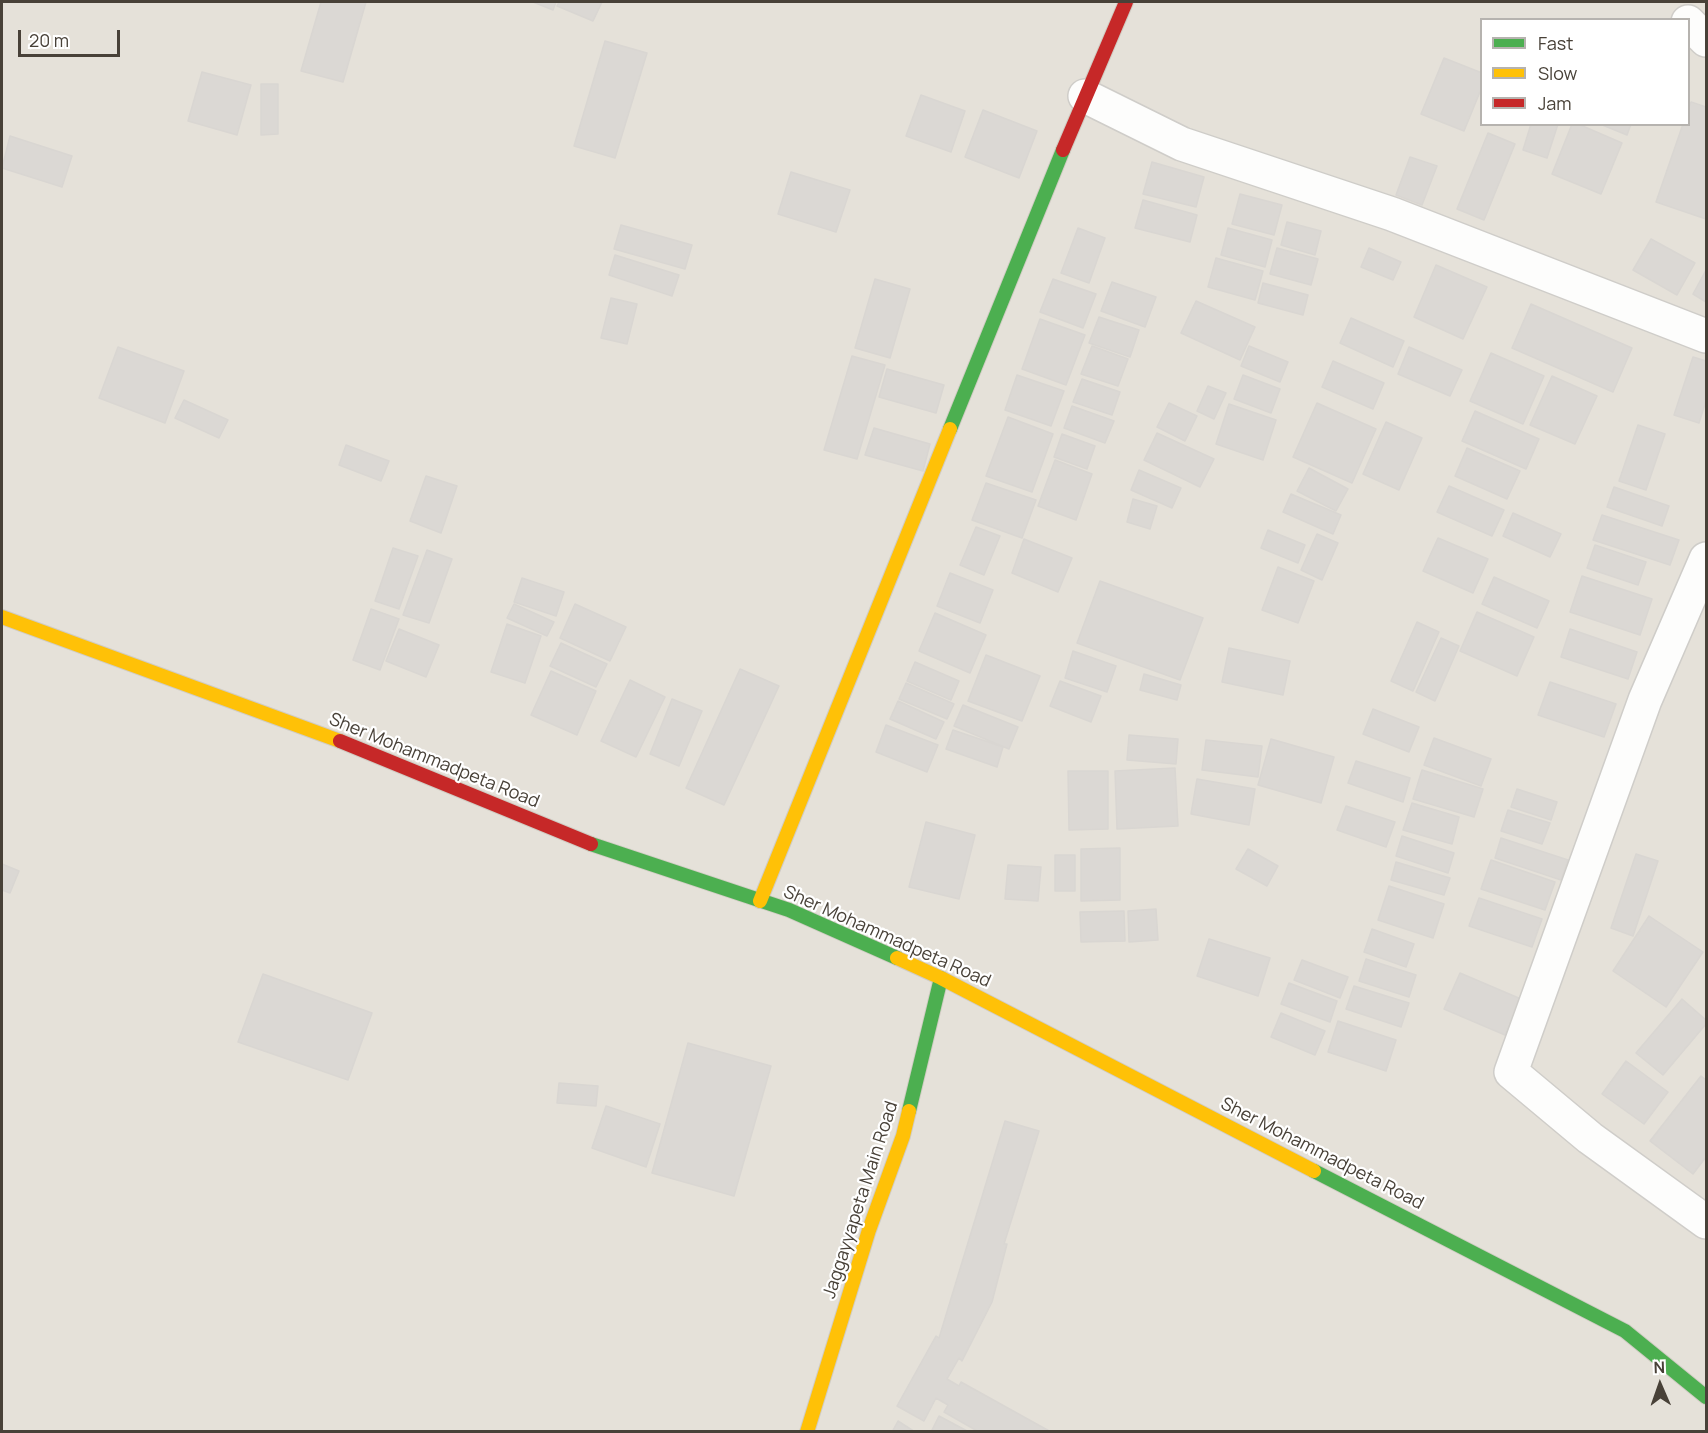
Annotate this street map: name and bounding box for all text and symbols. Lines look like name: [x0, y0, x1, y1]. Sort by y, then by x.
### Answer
scale bar: [21, 18, 123, 56]
legend: [1480, 18, 1690, 126]
text: 20 m: [29, 28, 69, 52]
text: Fast: [1538, 31, 1573, 55]
text: Slow: [1538, 61, 1577, 85]
text: Jam: [1538, 91, 1572, 115]
street label: Sher Mohammadpeta Road: [326, 709, 542, 813]
street label: Sher Mohammadpeta Road: [780, 881, 994, 993]
street label: Sher Mohammadpeta Road: [1217, 1093, 1427, 1215]
street label: Jaggayyapeta Main Road: [819, 1099, 903, 1301]
north arrow: [1630, 1355, 1690, 1415]
text: N: [1653, 1356, 1666, 1378]

